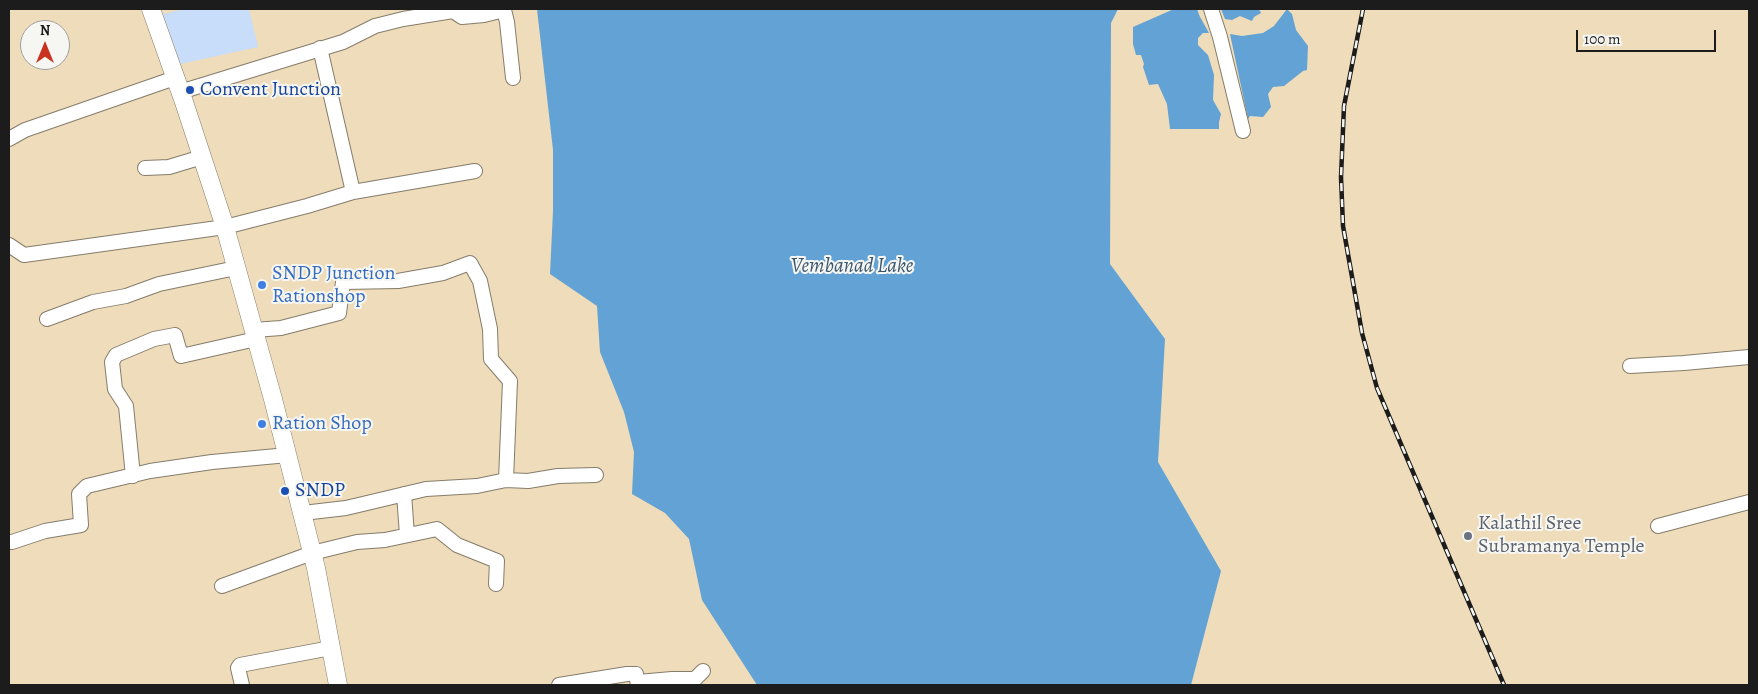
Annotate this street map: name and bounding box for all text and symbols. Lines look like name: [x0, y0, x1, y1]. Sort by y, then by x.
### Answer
north arrow: [20, 20, 70, 70]
scale bar: [1578, 20, 1718, 52]
text: N: [40, 21, 50, 40]
text: 100 m: [1584, 29, 1621, 49]
place label: Convent Junction: [200, 78, 341, 102]
marker: Convent Junction: [184, 84, 196, 96]
water label: Vembanad Lake: [791, 254, 913, 280]
place label: SNDP Junction Rationshop: [272, 262, 395, 309]
marker: SNDP Junction Rationshop: [256, 279, 268, 291]
place label: Ration Shop: [272, 412, 372, 436]
marker: Ration Shop: [256, 418, 268, 430]
place label: SNDP: [295, 479, 345, 503]
marker: SNDP: [279, 485, 291, 497]
place label: Kalathil Sree Subramanya Temple: [1478, 512, 1644, 559]
marker: Kalathil Sree Subramanya Temple: [1462, 530, 1474, 542]

